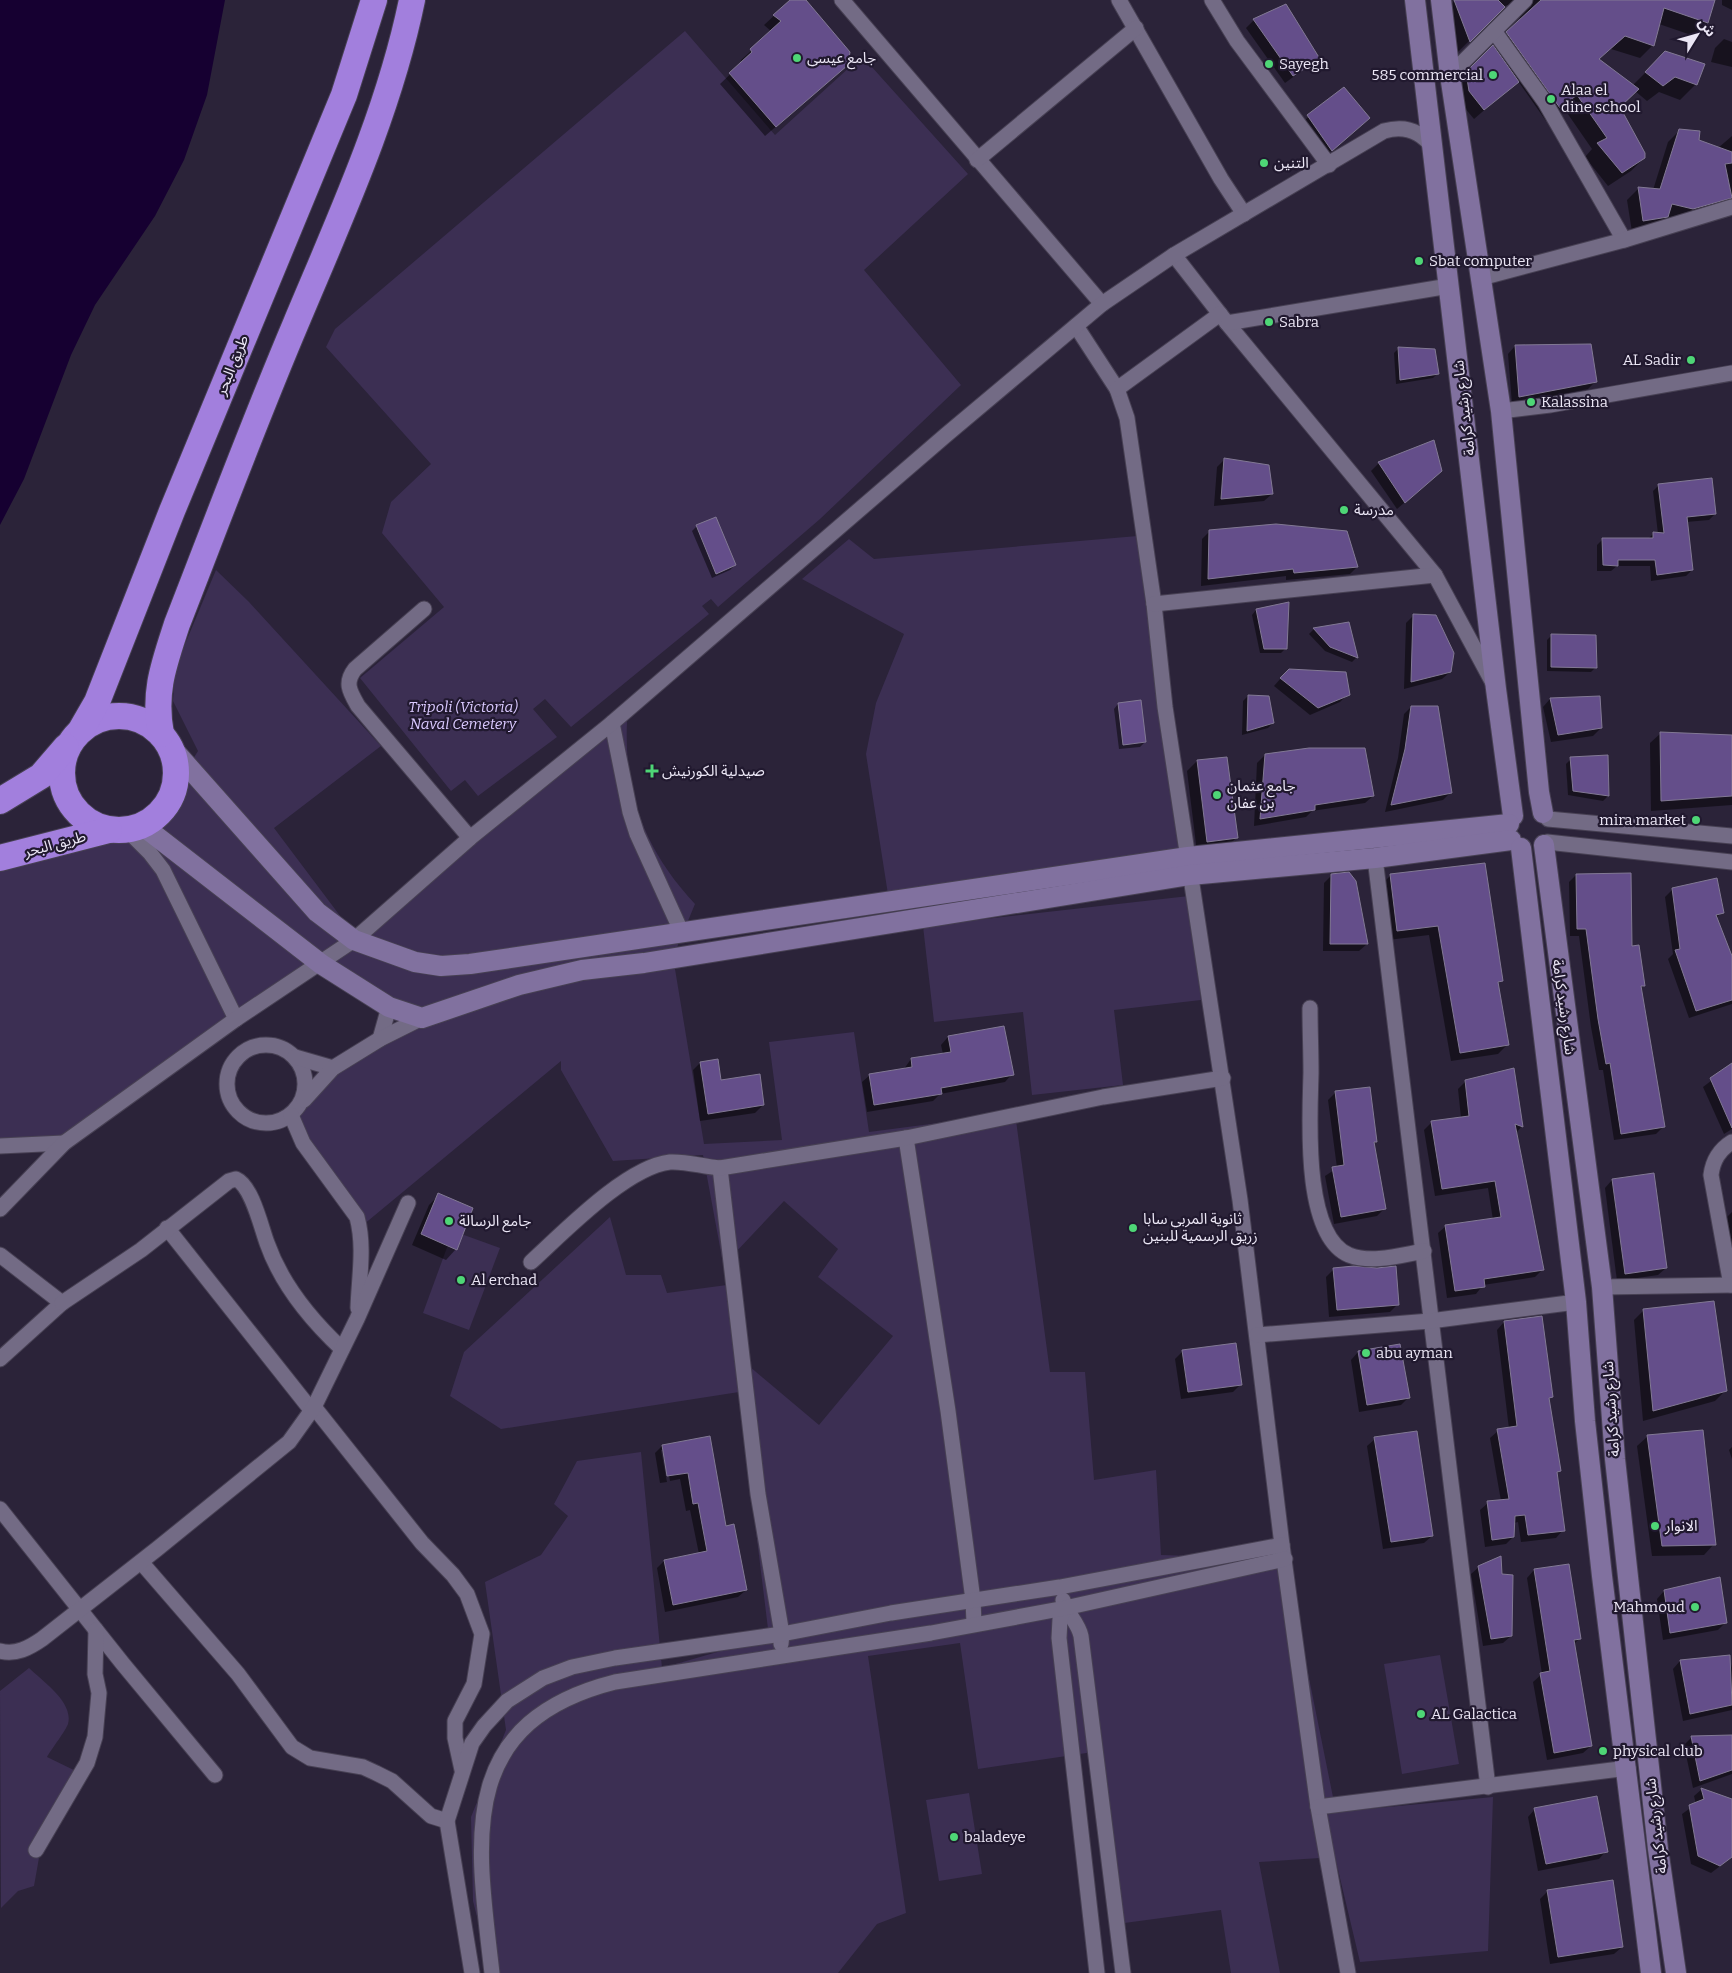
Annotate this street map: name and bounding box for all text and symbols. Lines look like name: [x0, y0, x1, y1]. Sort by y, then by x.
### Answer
north arrow: [1672, 10, 1722, 60]
text: ش: [1694, 15, 1720, 40]
place label: جامع عيسى: [807, 49, 876, 70]
marker: جامع عيسى: [791, 52, 803, 64]
place label: Sayegh: [1279, 55, 1329, 73]
marker: Sayegh: [1263, 58, 1275, 70]
place label: 585 commercial: [1372, 66, 1483, 84]
marker: 585 commercial: [1487, 69, 1499, 81]
place label: Alaa el dine school: [1561, 81, 1641, 116]
marker: Alaa el dine school: [1545, 93, 1557, 105]
place label: التنين: [1274, 154, 1309, 172]
marker: التنين: [1258, 157, 1270, 169]
place label: Sbat computer: [1429, 252, 1532, 270]
marker: Sbat computer: [1413, 255, 1425, 267]
place label: Sabra: [1279, 313, 1319, 331]
marker: Sabra: [1263, 316, 1275, 328]
street label: طريق البحر: [211, 332, 253, 399]
place label: AL Sadir: [1623, 351, 1681, 369]
marker: AL Sadir: [1685, 354, 1697, 366]
street label: شارع رشيد كرامة: [1449, 359, 1482, 457]
place label: Kalassina: [1541, 393, 1608, 411]
marker: Kalassina: [1525, 396, 1537, 408]
place label: مدرسة: [1354, 501, 1394, 519]
marker: مدرسة: [1338, 504, 1350, 516]
park label: Tripoli (Victoria) Naval Cemetery: [408, 698, 518, 733]
place label: صيدلية الكورنيش: [662, 762, 765, 780]
marker: صيدلية الكورنيش: [646, 765, 658, 777]
place label: جامع عثمان بن عفان: [1227, 777, 1296, 812]
marker: جامع عثمان بن عفان: [1211, 789, 1223, 801]
place label: mira market: [1599, 811, 1687, 829]
marker: mira market: [1690, 814, 1702, 826]
street label: طريق البحر: [21, 827, 88, 862]
street label: شارع رشيد كرامة: [1545, 958, 1580, 1056]
place label: ثانوية المربي سابا زريق الرسمية للبنين: [1143, 1210, 1258, 1246]
place label: جامع الرسالة: [459, 1212, 531, 1233]
marker: جامع الرسالة: [443, 1215, 455, 1227]
marker: ثانوية المربي سابا زريق الرسمية للبنين: [1127, 1222, 1139, 1234]
place label: Al erchad: [471, 1271, 537, 1289]
marker: Al erchad: [455, 1274, 467, 1286]
place label: abu ayman: [1376, 1344, 1453, 1362]
marker: abu ayman: [1360, 1347, 1372, 1359]
street label: شارع رشيد كرامة: [1599, 1360, 1626, 1458]
place label: الانوار: [1664, 1517, 1698, 1535]
marker: الانوار: [1649, 1520, 1661, 1532]
place label: Mahmoud: [1613, 1598, 1685, 1616]
marker: Mahmoud: [1689, 1601, 1701, 1613]
place label: AL Galactica: [1431, 1705, 1517, 1723]
marker: AL Galactica: [1415, 1708, 1427, 1720]
place label: physical club: [1613, 1742, 1703, 1760]
marker: physical club: [1597, 1745, 1609, 1757]
street label: شارع رشيد كرامة: [1641, 1777, 1674, 1875]
place label: baladeye: [964, 1828, 1026, 1846]
marker: baladeye: [948, 1831, 960, 1843]

